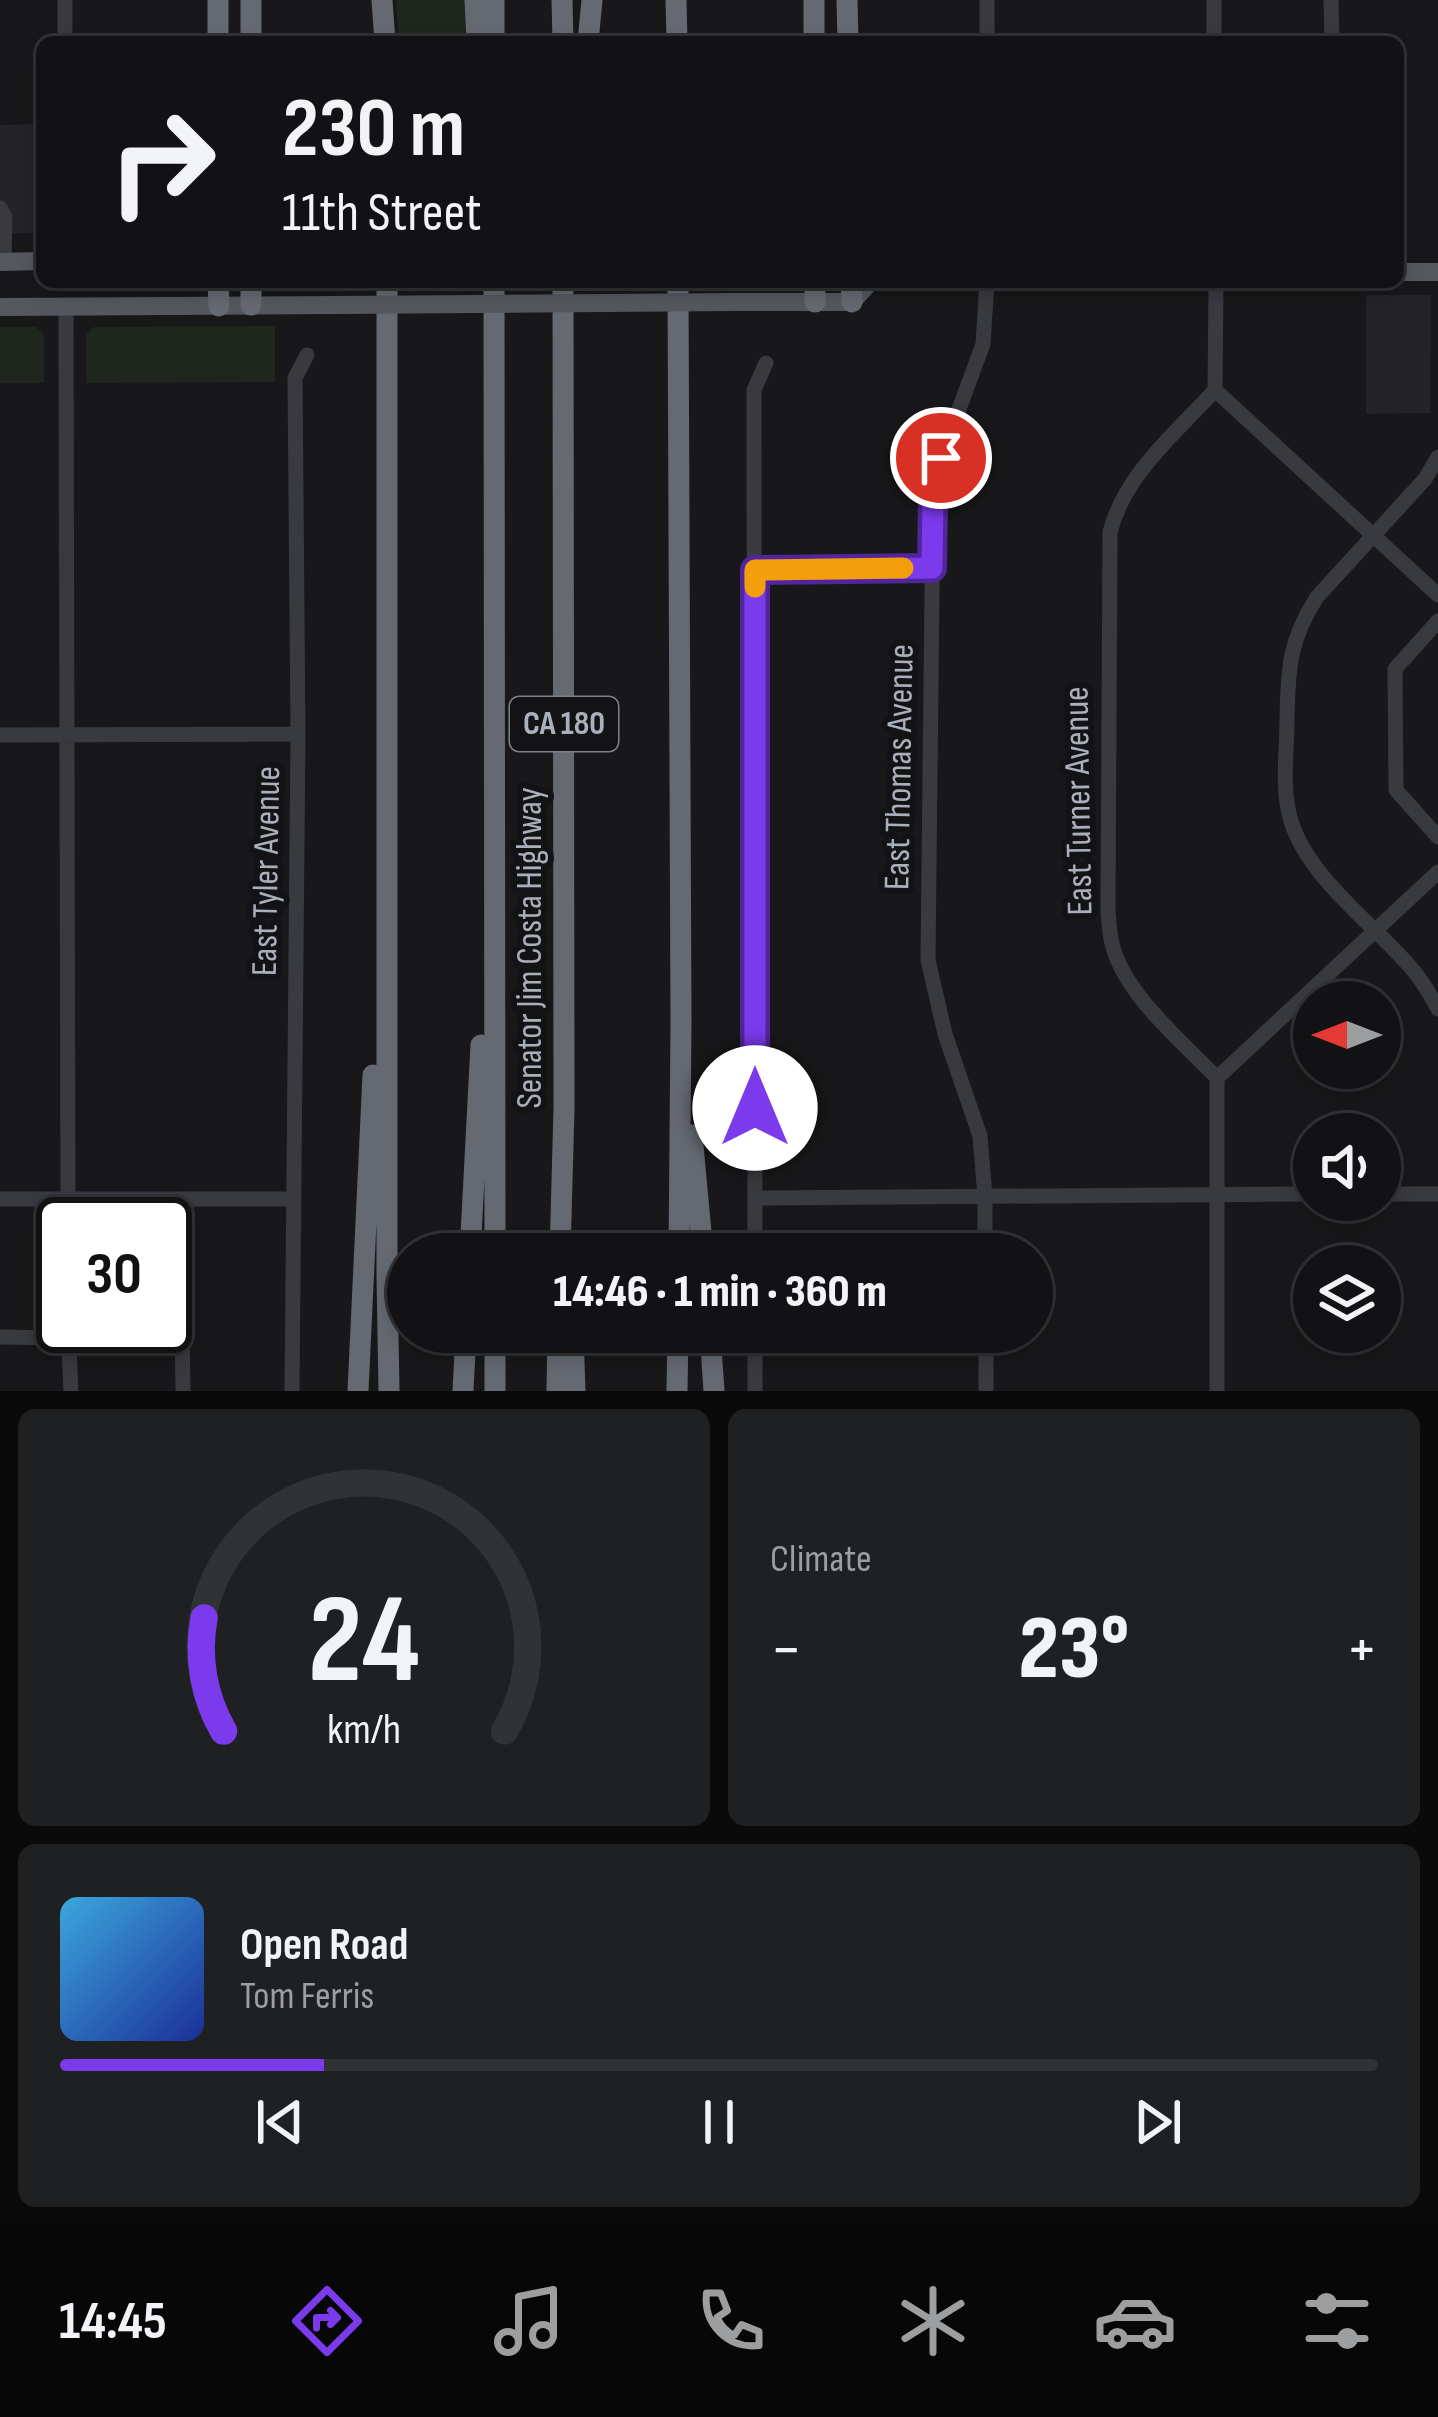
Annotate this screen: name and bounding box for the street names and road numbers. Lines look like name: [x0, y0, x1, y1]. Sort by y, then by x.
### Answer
street label: East Thomas Avenue: [876, 644, 924, 890]
street label: East Turner Avenue: [1056, 686, 1102, 916]
road number: CA 180: [510, 697, 618, 751]
street label: East Tyler Avenue: [244, 766, 290, 976]
street label: Senator Jim Costa Highway: [509, 787, 552, 1109]

